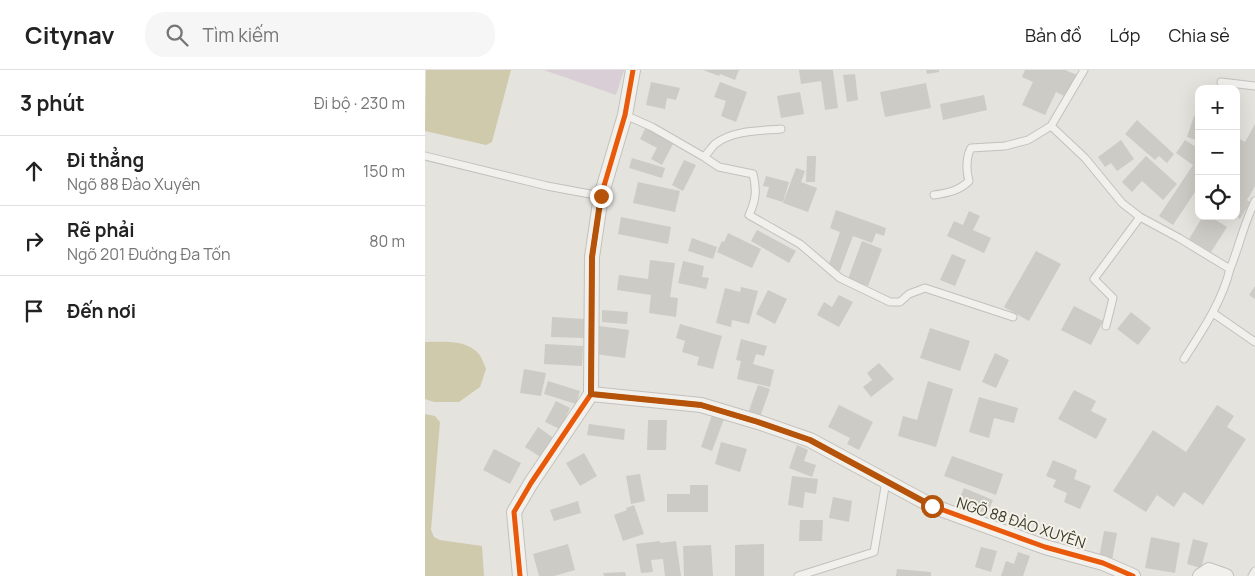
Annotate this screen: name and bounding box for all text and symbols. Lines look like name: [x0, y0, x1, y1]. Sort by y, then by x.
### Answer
search box: [145, 12, 495, 57]
text: Citynav: [25, 18, 115, 51]
icon: search: [163, 21, 191, 49]
text: Tìm kiếm: [203, 22, 279, 48]
text: Bản đồ: [1025, 23, 1082, 47]
text: Lớp: [1110, 23, 1140, 47]
text: Chia sẻ: [1168, 23, 1230, 47]
map controls: [1195, 85, 1240, 220]
button: +: [1195, 85, 1240, 130]
text: 3 phút: [20, 89, 85, 117]
text: Đi bộ · 230 m: [314, 92, 405, 114]
button: −: [1195, 130, 1240, 175]
text: Đi thẳng: [67, 147, 144, 173]
icon: ahead: [20, 157, 48, 185]
text: 150 m: [363, 160, 405, 182]
text: Ngõ 88 Đào Xuyên: [67, 173, 200, 195]
button: locate: [1195, 175, 1240, 220]
route end: [590, 185, 613, 208]
text: Rẽ phải: [67, 217, 135, 243]
icon: right: [20, 227, 48, 255]
text: 80 m: [369, 230, 405, 252]
text: Ngõ 201 Đường Đa Tốn: [67, 243, 230, 265]
icon: arrive: [20, 297, 48, 325]
text: Đến nơi: [67, 298, 136, 324]
street label: NGÕ 88 ĐÀO XUYÊN: [954, 492, 1088, 553]
route start: [921, 495, 944, 518]

